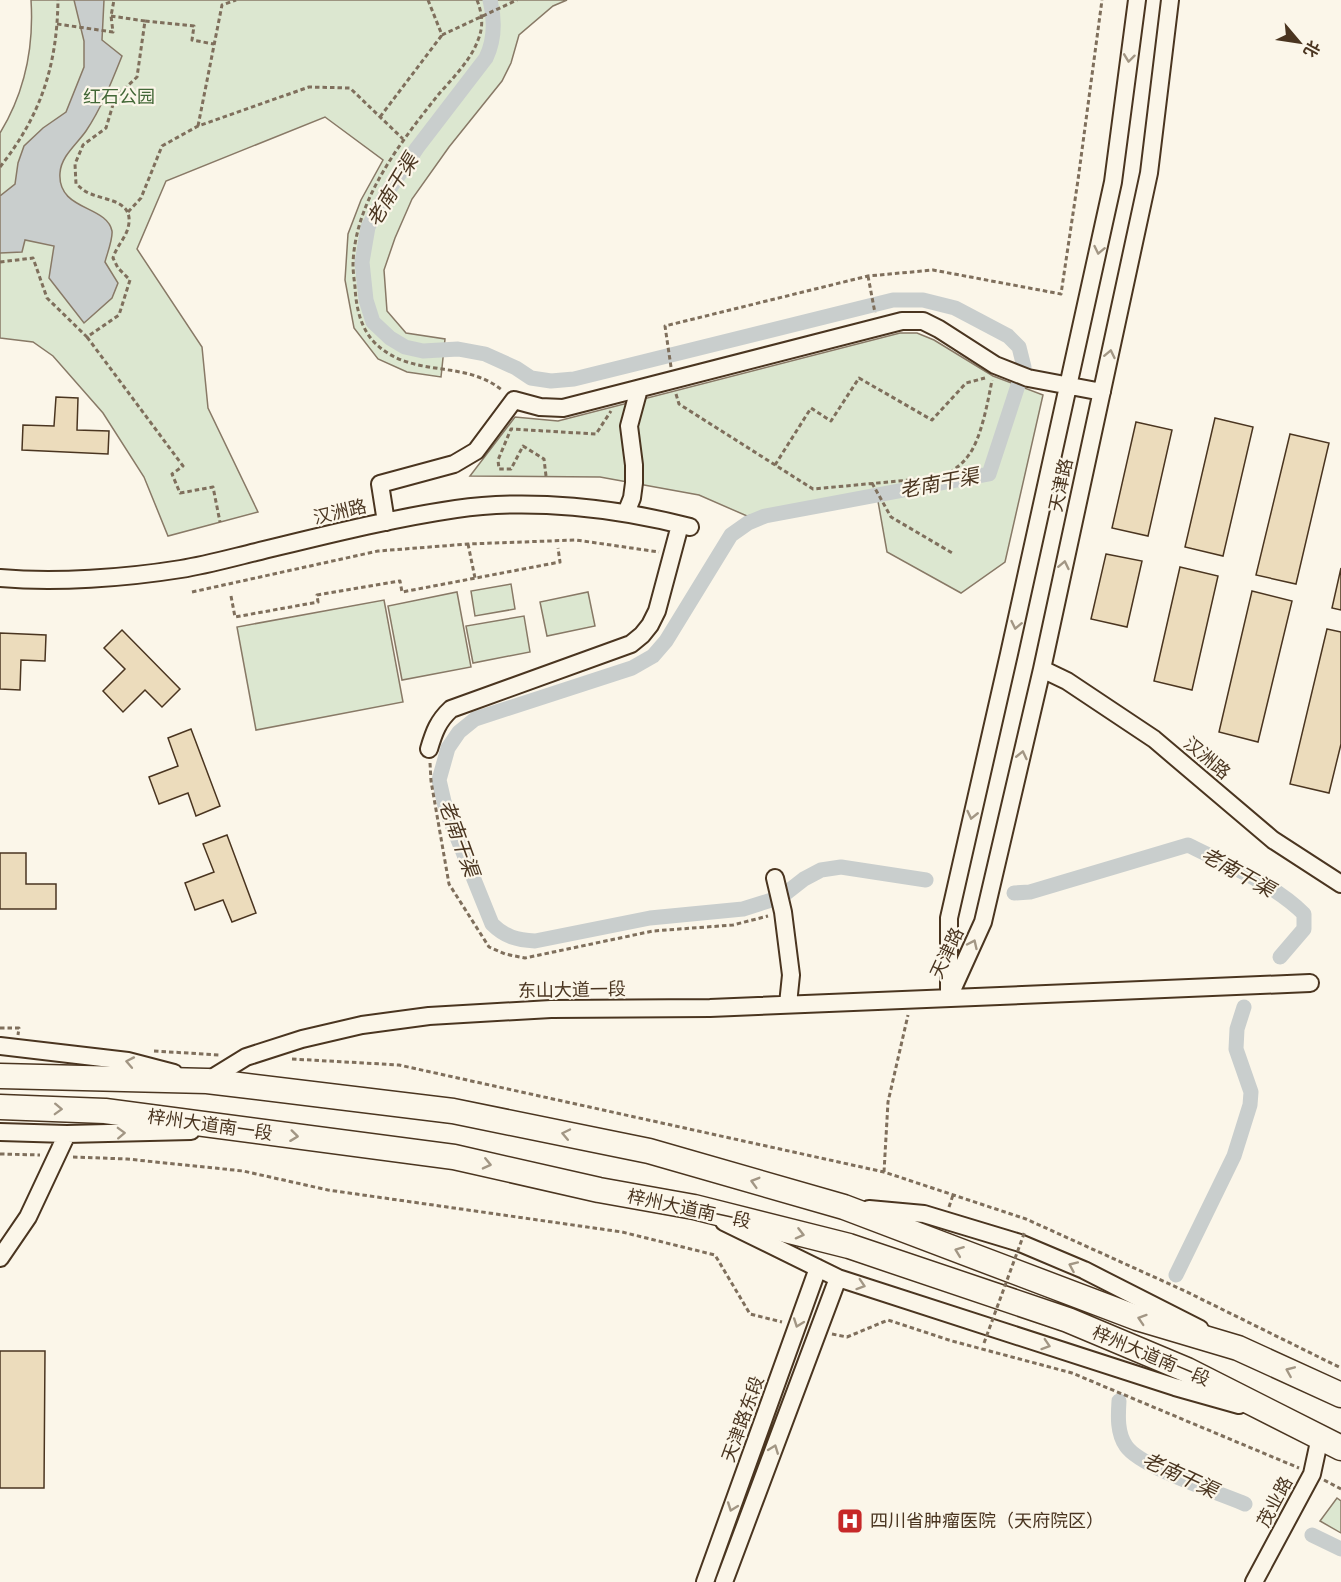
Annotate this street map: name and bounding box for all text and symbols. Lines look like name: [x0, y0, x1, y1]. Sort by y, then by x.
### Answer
north arrow: [1269, 12, 1329, 72]
text: 北: [1299, 37, 1325, 61]
one-way arrow: [1124, 53, 1136, 63]
park label: 红石公园: [83, 85, 155, 109]
water label: 老南干渠: [360, 146, 425, 231]
one-way arrow: [1093, 245, 1106, 255]
one-way arrow: [1103, 349, 1116, 359]
street label: 天津路: [1044, 456, 1078, 514]
water label: 老南干渠: [897, 462, 984, 503]
street label: 汉洲路: [311, 494, 369, 530]
one-way arrow: [1057, 560, 1070, 570]
one-way arrow: [1010, 620, 1023, 630]
street label: 汉洲路: [1179, 731, 1235, 785]
one-way arrow: [1014, 750, 1027, 760]
water label: 老南干渠: [433, 796, 486, 883]
one-way arrow: [966, 810, 979, 820]
water label: 老南干渠: [1197, 841, 1282, 904]
street label: 天津路: [925, 923, 969, 983]
one-way arrow: [966, 939, 978, 950]
street label: 东山大道一段: [518, 977, 626, 1003]
one-way arrow: [125, 1056, 135, 1069]
one-way arrow: [54, 1103, 63, 1115]
street label: 梓州大道南一段: [146, 1104, 274, 1146]
one-way arrow: [117, 1126, 126, 1139]
one-way arrow: [561, 1128, 571, 1141]
one-way arrow: [289, 1129, 298, 1142]
one-way arrow: [481, 1157, 491, 1170]
one-way arrow: [750, 1177, 761, 1189]
street label: 梓州大道南一段: [625, 1184, 753, 1234]
one-way arrow: [795, 1226, 805, 1239]
one-way arrow: [954, 1246, 965, 1258]
one-way arrow: [1068, 1261, 1079, 1273]
one-way arrow: [855, 1278, 866, 1290]
one-way arrow: [1137, 1314, 1148, 1327]
one-way arrow: [793, 1318, 806, 1328]
street label: 梓州大道南一段: [1088, 1320, 1214, 1392]
one-way arrow: [1040, 1337, 1051, 1350]
one-way arrow: [1285, 1366, 1296, 1378]
street label: 天津路东段: [716, 1373, 770, 1465]
one-way arrow: [767, 1444, 780, 1454]
water label: 老南干渠: [1138, 1446, 1224, 1505]
street label: 茂业路: [1252, 1473, 1298, 1531]
one-way arrow: [727, 1501, 740, 1512]
hospital icon: 四川省肿瘤医院（天府院区）: [835, 1506, 865, 1536]
place label: 四川省肿瘤医院（天府院区）: [870, 1509, 1104, 1533]

